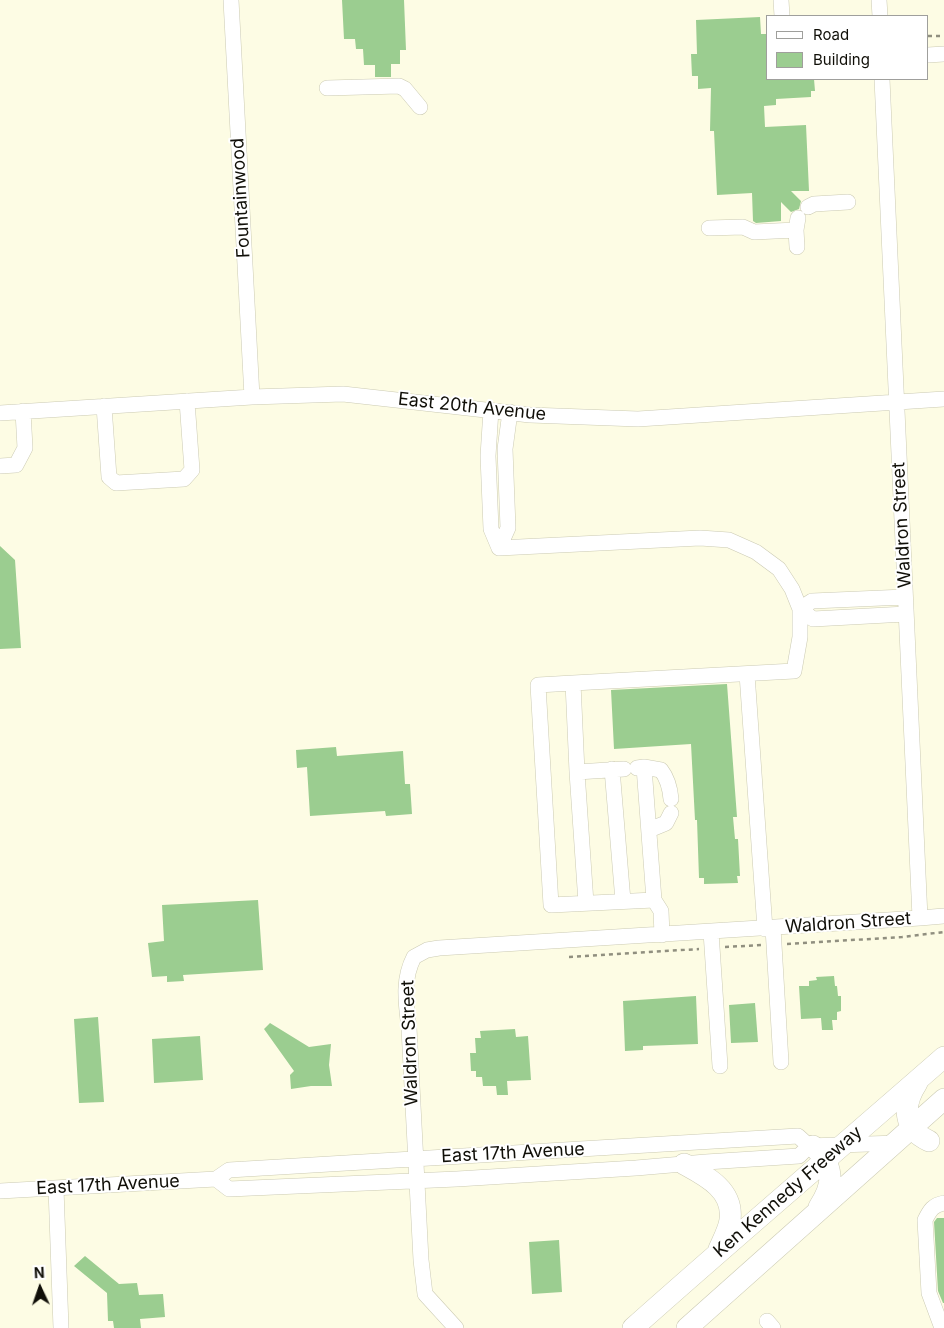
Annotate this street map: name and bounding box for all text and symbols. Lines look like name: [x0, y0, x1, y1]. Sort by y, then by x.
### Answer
legend: [766, 15, 929, 80]
text: Road: [813, 25, 849, 44]
text: Building: [813, 50, 870, 69]
street label: Fountainwood: [227, 137, 255, 259]
street label: East 20th Avenue: [397, 388, 547, 426]
street label: Waldron Street: [888, 461, 916, 589]
street label: Waldron Street: [784, 908, 912, 938]
street label: Waldron Street: [397, 980, 423, 1106]
street label: Ken Kennedy Freeway: [709, 1122, 867, 1262]
street label: East 17th Avenue: [441, 1138, 585, 1168]
street label: East 17th Avenue: [36, 1170, 180, 1200]
north arrow: [15, 1263, 65, 1313]
text: N: [33, 1264, 45, 1281]

